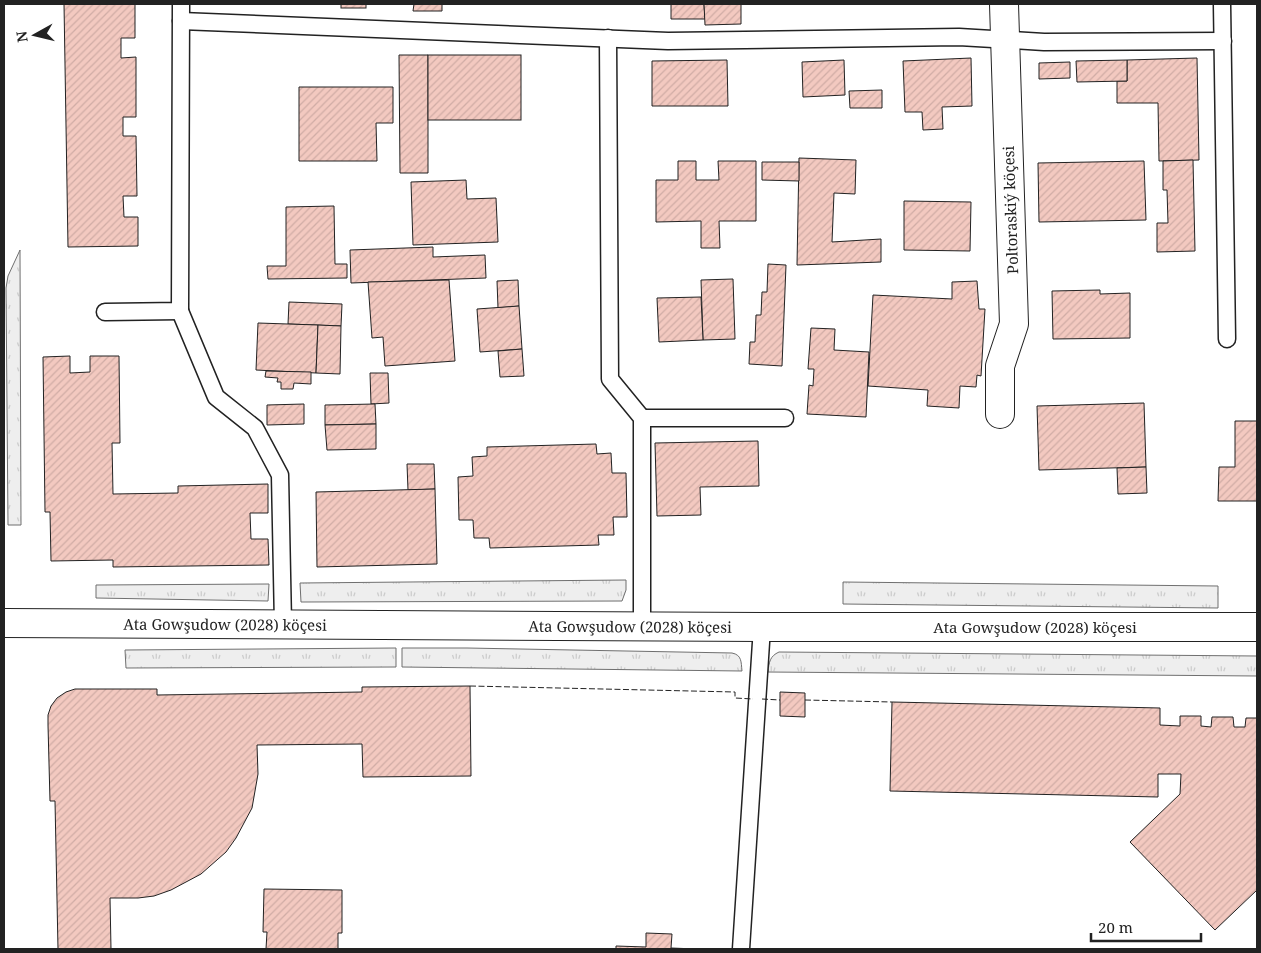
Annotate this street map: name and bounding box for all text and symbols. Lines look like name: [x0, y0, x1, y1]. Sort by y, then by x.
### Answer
north arrow: [10, 10, 60, 60]
text: N: [11, 30, 32, 44]
street label: Poltoraskiý köçesi: [998, 145, 1022, 274]
street label: Ata Gowşudow (2028) köçesi: [123, 614, 327, 635]
street label: Ata Gowşudow (2028) köçesi: [528, 616, 732, 637]
street label: Ata Gowşudow (2028) köçesi: [933, 617, 1137, 637]
scale bar: [1091, 910, 1201, 942]
text: 20 m: [1098, 917, 1133, 937]

